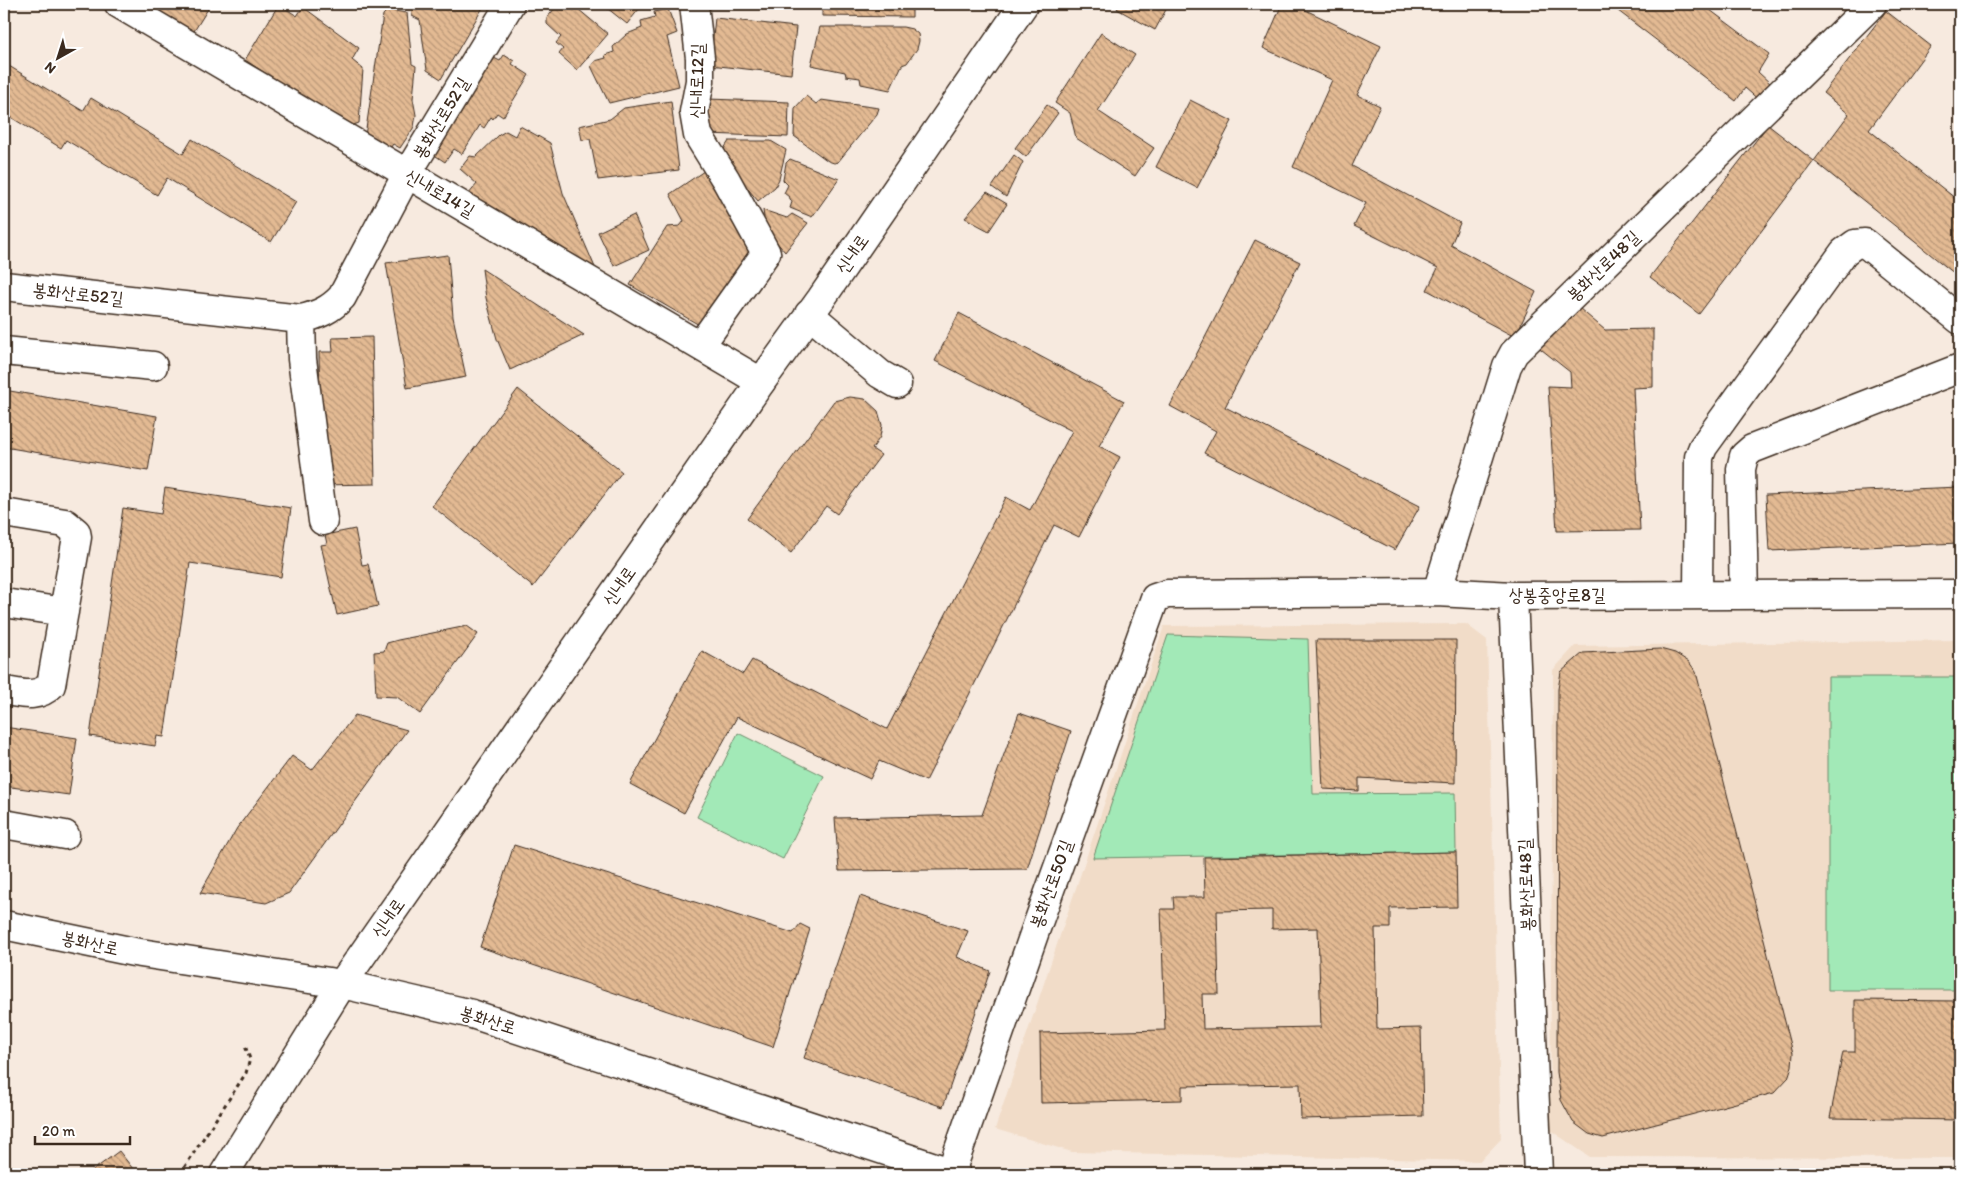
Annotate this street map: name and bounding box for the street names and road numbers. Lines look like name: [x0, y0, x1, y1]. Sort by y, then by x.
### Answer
street label: 신내로12길: [685, 42, 709, 119]
street label: 봉화산로52길: [408, 73, 474, 163]
street label: 신내로14길: [401, 164, 479, 222]
street label: 봉화산로48길: [1562, 225, 1644, 306]
street label: 신내로: [831, 230, 873, 278]
street label: 봉화산로52길: [31, 278, 125, 310]
street label: 신내로: [598, 562, 640, 610]
street label: 상봉중앙로8길: [1509, 584, 1606, 606]
street label: 봉화산로50길: [1025, 836, 1077, 931]
street label: 봉화산로48길: [1513, 838, 1539, 932]
street label: 신내로: [367, 894, 409, 942]
street label: 봉화산로: [59, 926, 121, 960]
street label: 봉화산로: [457, 1001, 519, 1039]

